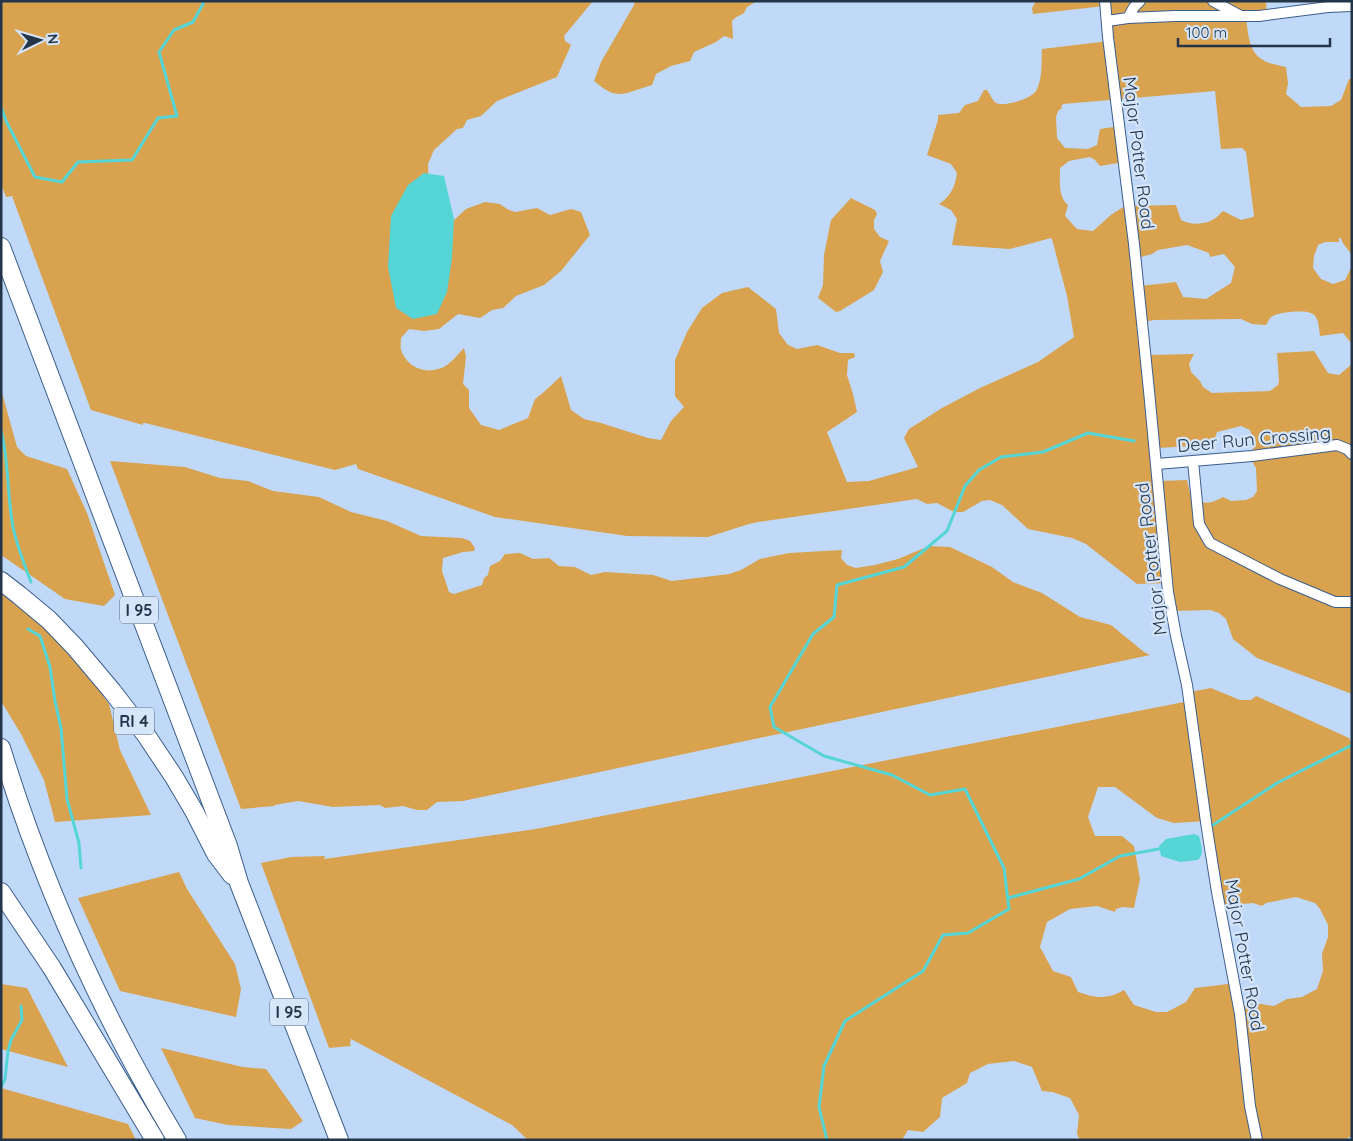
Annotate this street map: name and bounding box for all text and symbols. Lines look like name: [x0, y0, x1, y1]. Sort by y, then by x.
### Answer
north arrow: [15, 15, 65, 65]
scale bar: [1178, 15, 1330, 47]
text: 100 m: [1186, 23, 1227, 42]
text: N: [44, 33, 62, 45]
street label: Major Potter Road: [1118, 75, 1160, 231]
street label: Deer Run Crossing: [1176, 421, 1332, 457]
street label: Major Potter Road: [1130, 481, 1172, 637]
road number: I 95: [120, 596, 158, 624]
road number: RI 4: [114, 708, 154, 734]
street label: Major Potter Road: [1220, 877, 1270, 1033]
road number: I 95: [270, 999, 308, 1026]

